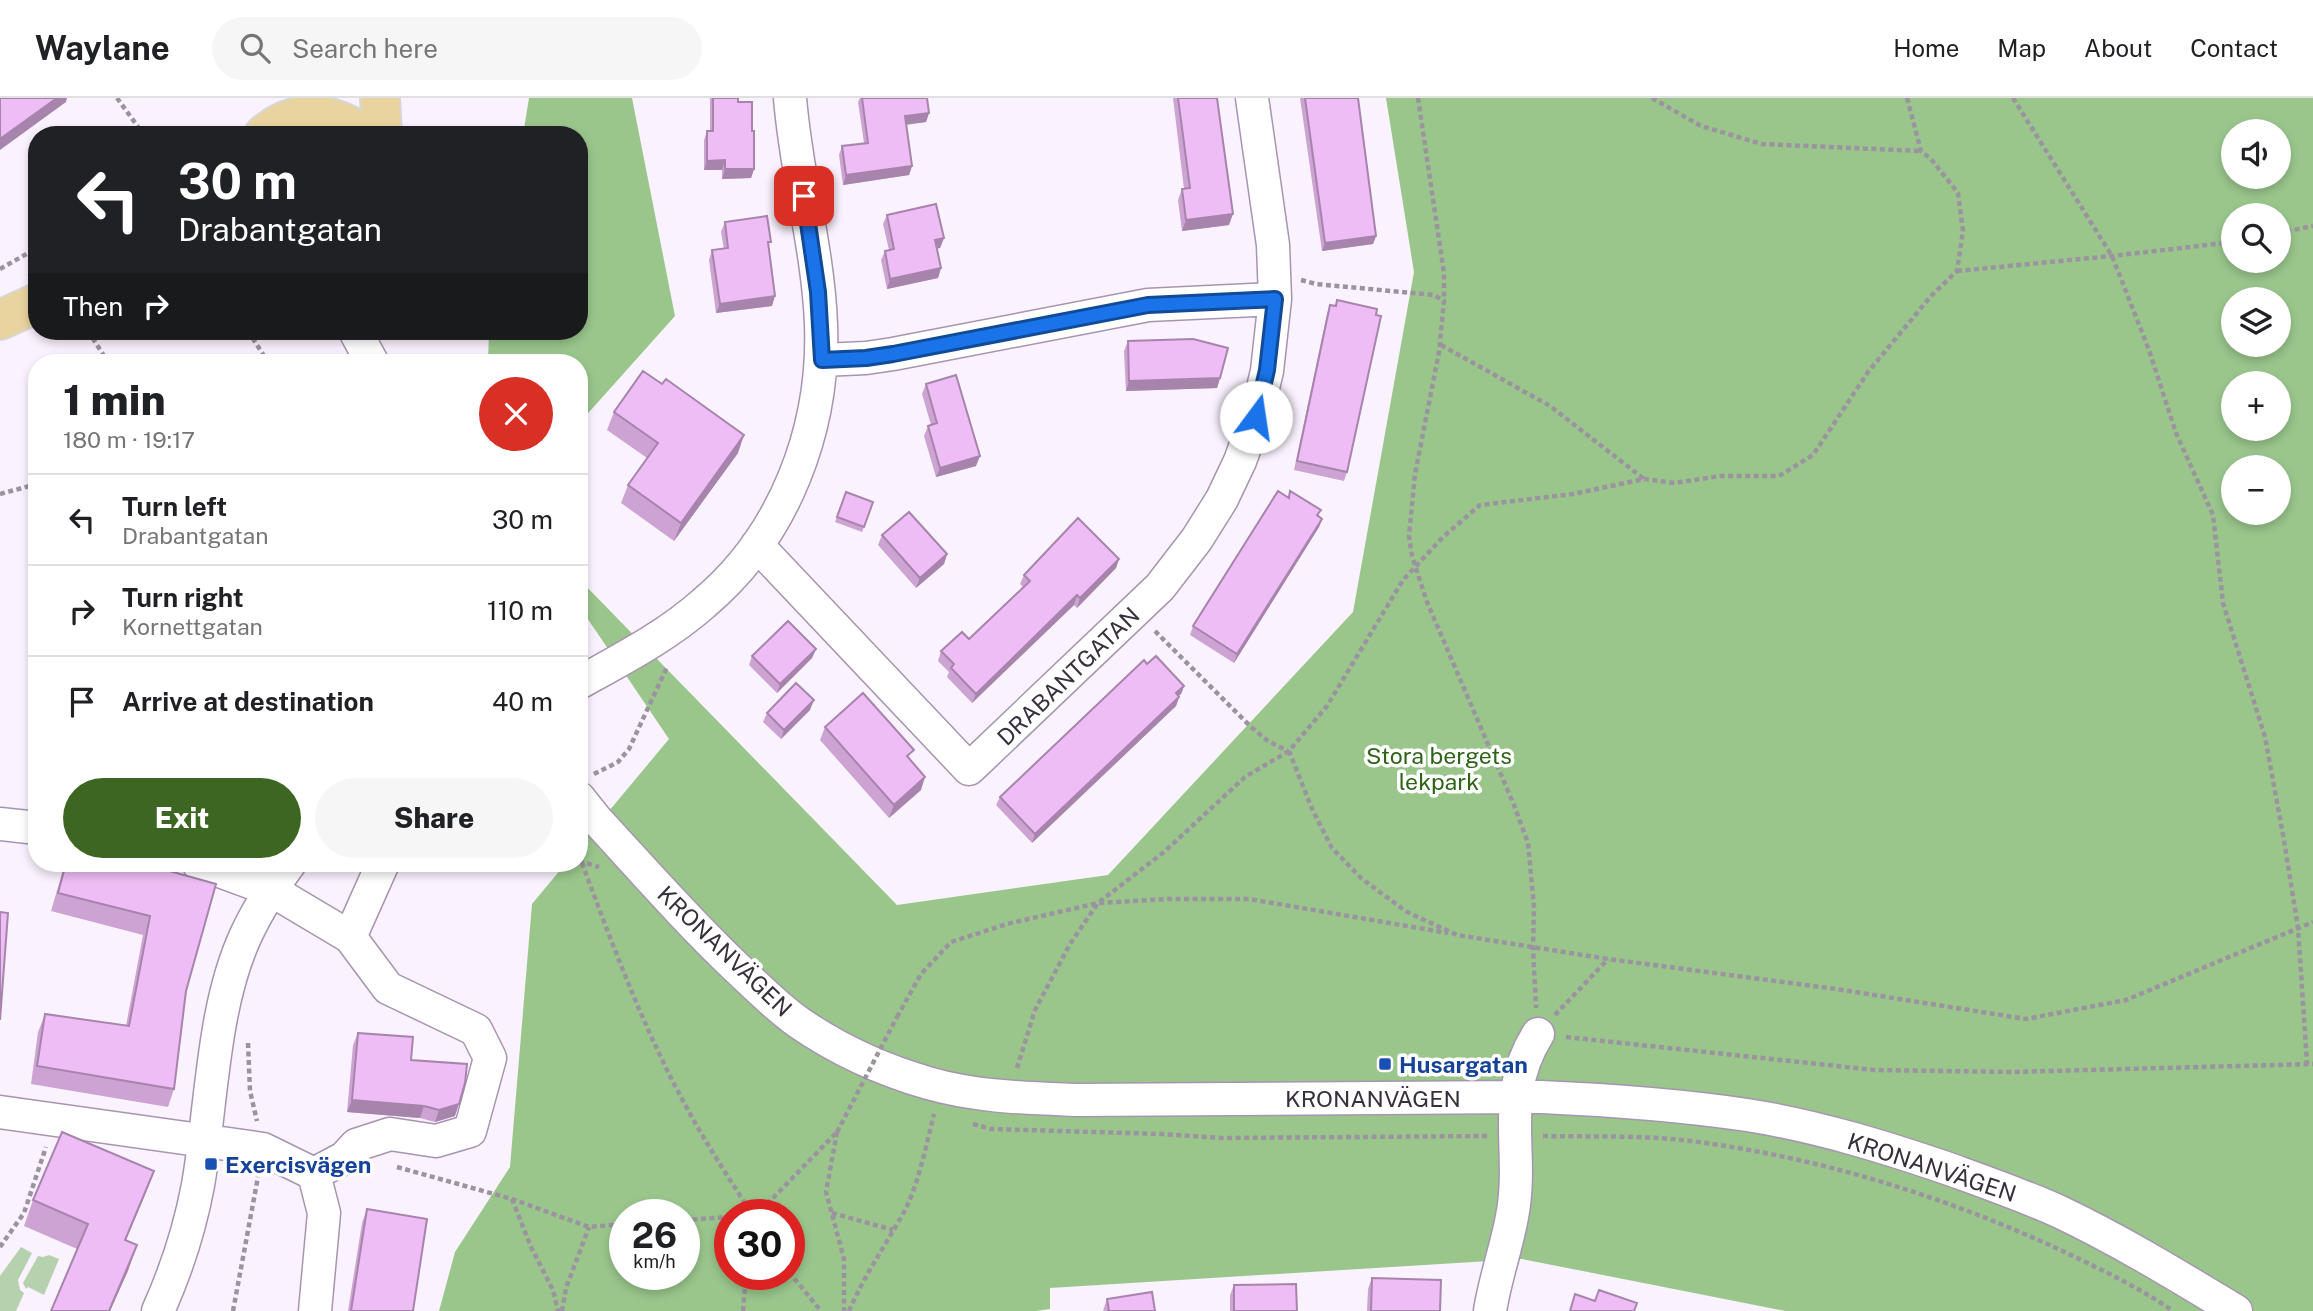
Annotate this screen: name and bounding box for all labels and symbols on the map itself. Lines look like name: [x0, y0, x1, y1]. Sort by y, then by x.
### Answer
pin: [774, 166, 834, 226]
position arrow: [1219, 380, 1293, 454]
street label: DRABANTGATAN: [991, 601, 1145, 751]
park label: Stora bergets lekpark: [1366, 742, 1512, 795]
street label: KRONANVÄGEN: [652, 880, 798, 1022]
place label: Husargatan: [1399, 1051, 1528, 1078]
marker: Husargatan: [1377, 1056, 1393, 1072]
street label: KRONANVÄGEN: [1285, 1085, 1461, 1112]
street label: KRONANVÄGEN: [1844, 1127, 2020, 1207]
place label: Exercisvägen: [225, 1151, 371, 1178]
marker: Exercisvägen: [203, 1156, 219, 1172]
speed limit sign: 30: [714, 1199, 805, 1290]

